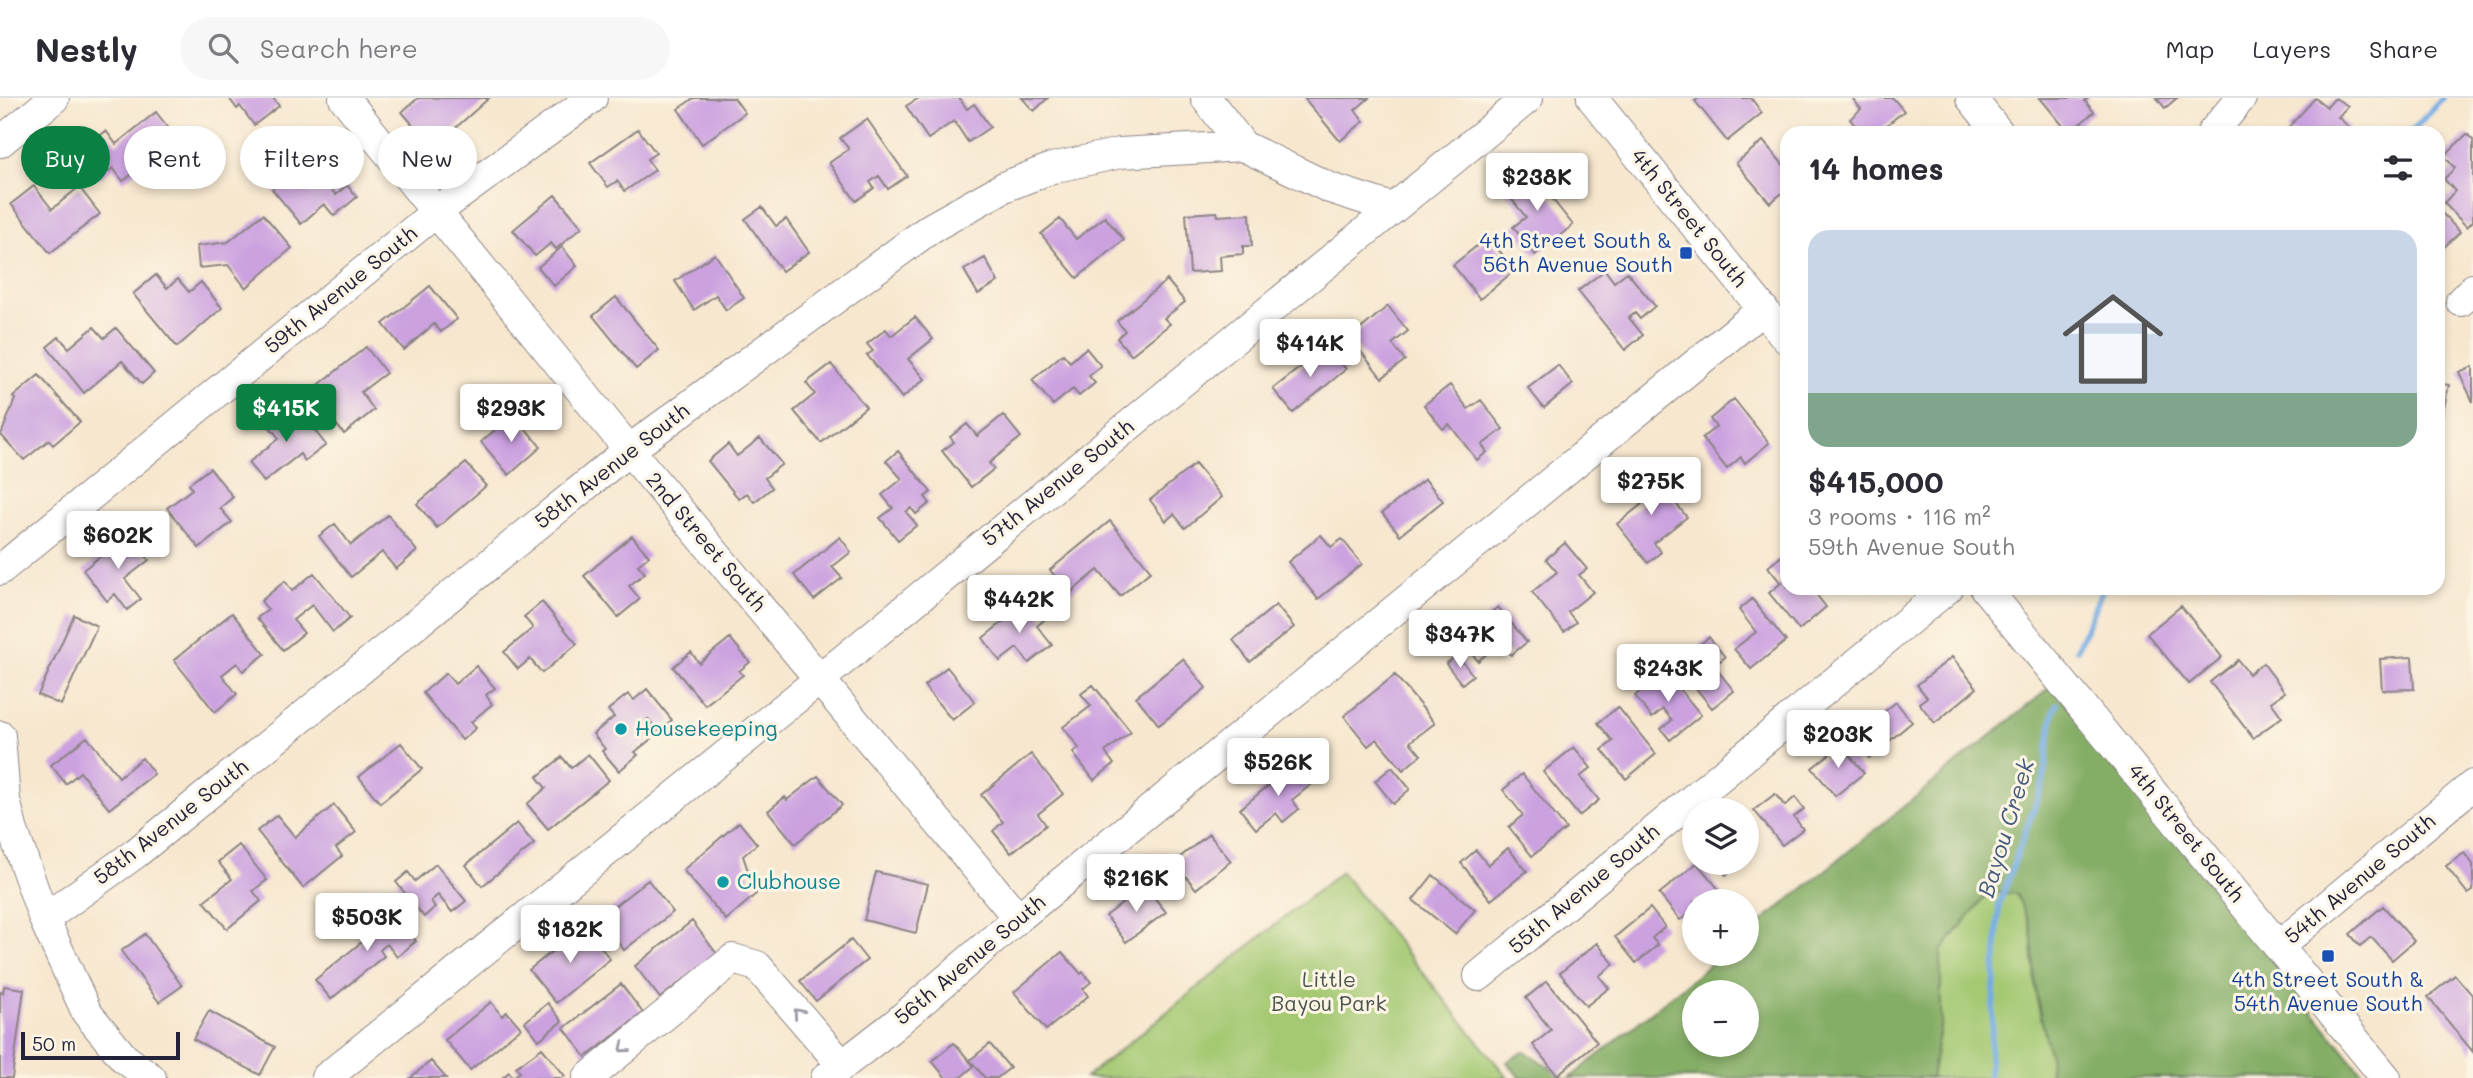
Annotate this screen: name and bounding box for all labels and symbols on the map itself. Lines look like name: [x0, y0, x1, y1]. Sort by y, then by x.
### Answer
street label: 4th Street South: [1626, 142, 1754, 292]
pin: $238K: [1488, 153, 1586, 213]
street label: 59th Avenue South: [258, 219, 422, 359]
place label: 4th Street South & 56th Avenue South: [1480, 226, 1672, 277]
marker: 4th Street South & 56th Avenue South: [1678, 245, 1694, 261]
pin: $414K: [1261, 320, 1359, 379]
pin: $415K: [237, 384, 335, 444]
pin: $293K: [462, 384, 560, 444]
street label: 58th Avenue South: [528, 396, 694, 534]
street label: 57th Avenue South: [976, 412, 1139, 551]
pin: $275K: [1602, 458, 1700, 517]
street label: 2nd Street South: [641, 466, 773, 616]
pin: $602K: [69, 512, 167, 571]
pin: $442K: [970, 575, 1068, 635]
pin: $347K: [1411, 610, 1509, 670]
pin: $243K: [1619, 644, 1717, 704]
pin: $203K: [1789, 710, 1887, 770]
place label: Housekeeping: [635, 714, 777, 741]
marker: Housekeeping: [613, 721, 629, 737]
pin: $526K: [1229, 738, 1327, 798]
street label: 58th Avenue South: [87, 752, 253, 890]
water label: Bayou Creek: [1970, 754, 2041, 900]
street label: 4th Street South: [2123, 757, 2251, 907]
street label: 54th Avenue South: [2278, 807, 2440, 949]
street label: 55th Avenue South: [1502, 817, 1664, 959]
pin: $216K: [1087, 854, 1185, 914]
place label: Clubhouse: [737, 867, 841, 894]
marker: Clubhouse: [715, 874, 731, 890]
street label: 56th Avenue South: [888, 888, 1050, 1030]
pin: $503K: [318, 894, 416, 953]
pin: $182K: [521, 906, 619, 965]
marker: 4th Street South & 54th Avenue South: [2320, 948, 2336, 964]
park label: Little Bayou Park: [1271, 965, 1387, 1016]
place label: 4th Street South & 54th Avenue South: [2232, 965, 2424, 1016]
one-way arrow: [793, 1008, 806, 1021]
scale bar: [21, 1029, 180, 1061]
one-way arrow: [620, 1040, 633, 1052]

